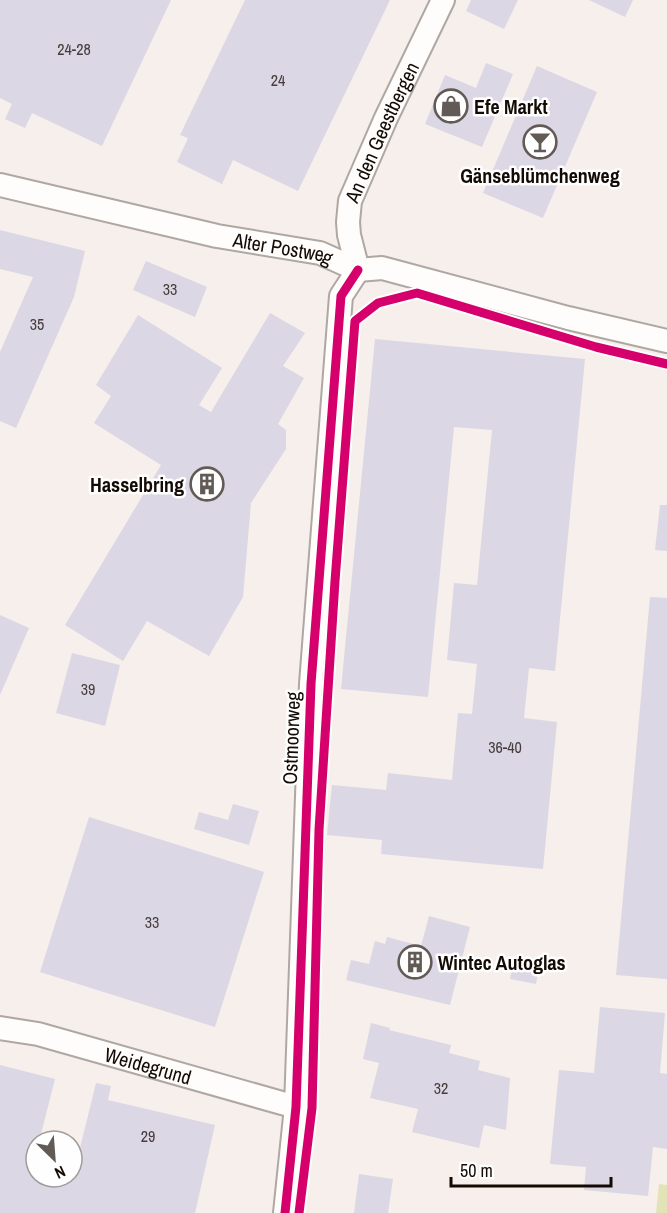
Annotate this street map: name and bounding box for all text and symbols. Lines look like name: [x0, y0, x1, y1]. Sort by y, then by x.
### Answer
house number: 24-28: [57, 38, 91, 60]
street label: An den Geestbergen: [337, 57, 425, 207]
house number: 24: [271, 69, 285, 91]
shop icon: Efe Markt: [433, 88, 469, 124]
place label: Efe Markt: [474, 93, 548, 120]
bar icon: Gänseblümchenweg: [522, 124, 558, 160]
place label: Gänseblümchenweg: [460, 162, 620, 189]
street label: Alter Postweg: [230, 225, 338, 271]
house number: 33: [163, 278, 177, 300]
house number: 35: [30, 313, 44, 335]
building icon: Hasselbring: [189, 466, 225, 502]
place label: Hasselbring: [90, 471, 184, 498]
house number: 39: [81, 678, 95, 700]
street label: Ostmoorweg: [276, 691, 306, 785]
house number: 36-40: [488, 736, 522, 758]
house number: 33: [145, 911, 159, 933]
building icon: Wintec Autoglas: [397, 944, 433, 980]
place label: Wintec Autoglas: [438, 949, 566, 976]
street label: Weidegrund: [102, 1040, 195, 1090]
house number: 32: [434, 1077, 448, 1099]
house number: 29: [141, 1125, 155, 1147]
north arrow: [24, 1129, 84, 1189]
scale bar: [451, 1150, 612, 1188]
text: 50 m: [460, 1158, 493, 1183]
text: N: [51, 1161, 69, 1185]

